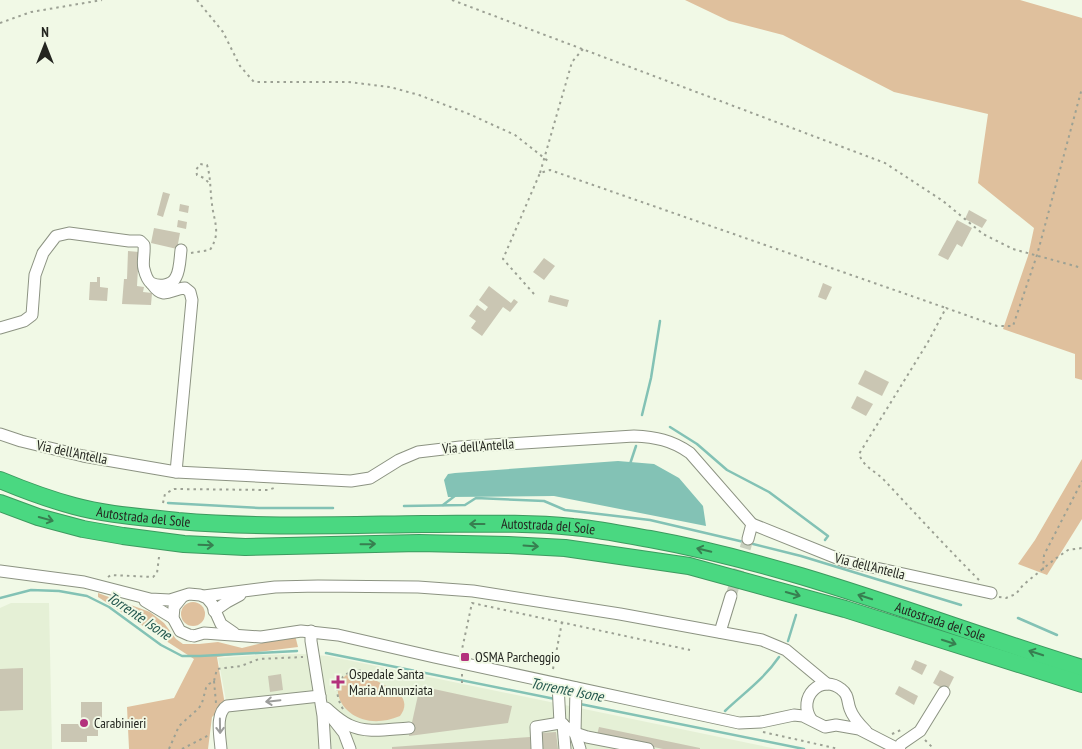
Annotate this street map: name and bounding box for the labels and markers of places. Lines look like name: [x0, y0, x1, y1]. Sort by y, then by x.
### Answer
place label: OSMA Parcheggio: [475, 648, 560, 666]
marker: OSMA Parcheggio: [459, 651, 471, 663]
place label: Ospedale Santa Maria Annunziata: [349, 665, 433, 699]
marker: Ospedale Santa Maria Annunziata: [331, 675, 345, 689]
place label: Carabinieri: [94, 714, 146, 732]
marker: Carabinieri: [78, 717, 90, 729]

